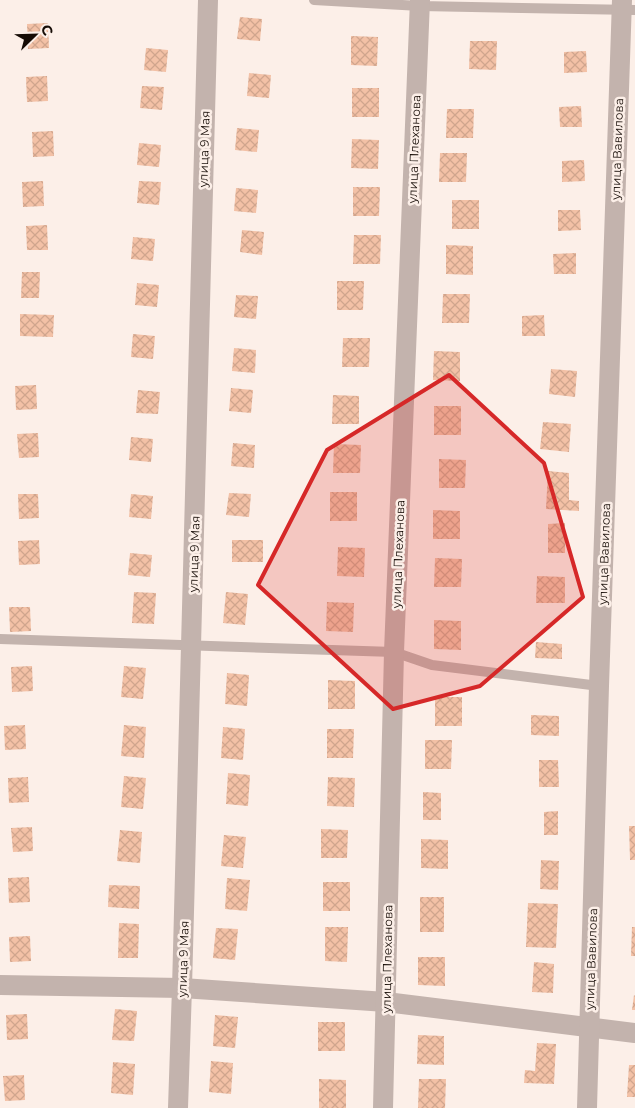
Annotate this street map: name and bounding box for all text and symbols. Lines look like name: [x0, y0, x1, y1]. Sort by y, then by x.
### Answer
north arrow: [10, 10, 60, 60]
text: С: [37, 22, 57, 38]
street label: улица Плеханова: [405, 94, 423, 205]
street label: улица Вавилова: [608, 98, 626, 201]
street label: улица 9 Мая: [195, 110, 213, 189]
street label: улица Плеханова: [389, 499, 407, 610]
street label: улица Вавилова: [595, 503, 613, 606]
street label: улица 9 Мая: [185, 515, 203, 594]
street label: улица Плеханова: [379, 905, 395, 1014]
street label: улица Вавилова: [582, 908, 600, 1011]
street label: улица 9 Мая: [174, 920, 192, 999]

